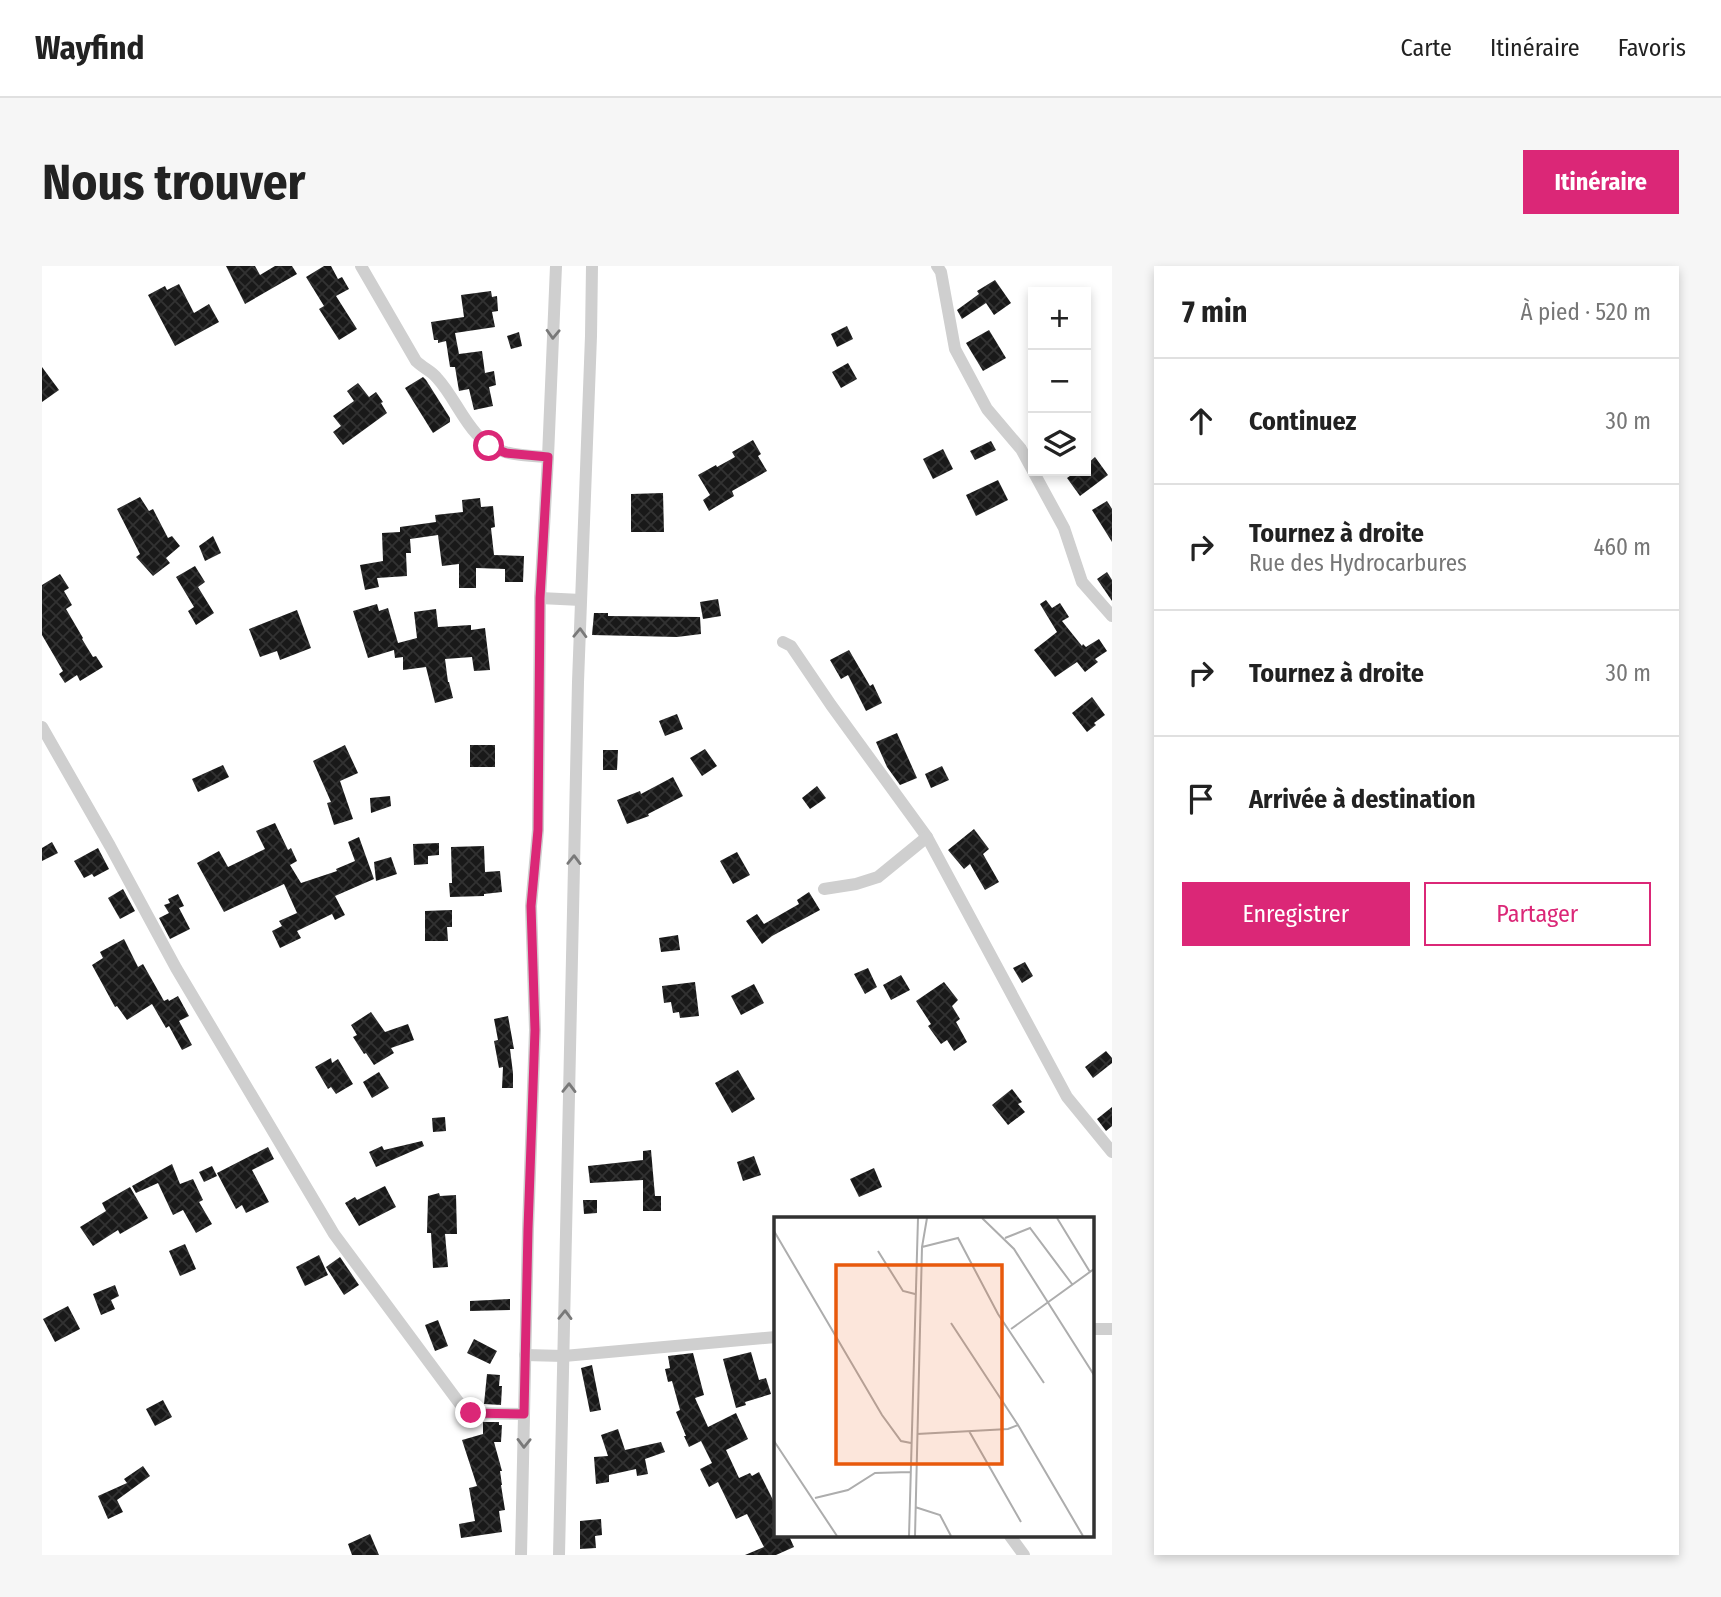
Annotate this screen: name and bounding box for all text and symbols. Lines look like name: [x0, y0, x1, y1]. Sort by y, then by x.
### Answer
text: Wayfind: [35, 28, 144, 68]
text: Carte: [1401, 34, 1452, 62]
text: Itinéraire: [1490, 34, 1580, 62]
text: Favoris: [1618, 34, 1686, 62]
button: Itinéraire: [1523, 150, 1679, 214]
text: Nous trouver: [42, 153, 305, 212]
map controls: [1028, 287, 1091, 476]
button: +: [1028, 287, 1091, 350]
text: 7 min: [1182, 294, 1247, 330]
text: À pied · 520 m: [1521, 298, 1651, 326]
one-way arrow: [545, 329, 560, 340]
button: −: [1028, 350, 1091, 413]
icon: ahead: [1182, 402, 1220, 440]
text: Continuez: [1249, 406, 1356, 437]
text: 30 m: [1606, 407, 1651, 435]
button: layers: [1028, 413, 1091, 476]
route start: [473, 430, 504, 461]
text: Tournez à droite: [1249, 518, 1424, 549]
icon: right: [1182, 528, 1220, 566]
text: 460 m: [1593, 533, 1651, 561]
text: Rue des Hydrocarbures: [1249, 549, 1467, 577]
one-way arrow: [573, 627, 588, 638]
icon: right: [1182, 654, 1220, 692]
text: Tournez à droite: [1249, 658, 1424, 689]
text: 30 m: [1606, 659, 1651, 687]
icon: arrive: [1182, 780, 1220, 818]
text: Arrivée à destination: [1249, 784, 1476, 815]
one-way arrow: [567, 855, 582, 866]
button: Enregistrer: [1182, 882, 1410, 946]
button: Partager: [1424, 882, 1651, 946]
one-way arrow: [562, 1082, 577, 1093]
inset map: [774, 1217, 1094, 1538]
one-way arrow: [557, 1310, 572, 1321]
route end: [455, 1397, 486, 1428]
one-way arrow: [516, 1438, 531, 1449]

